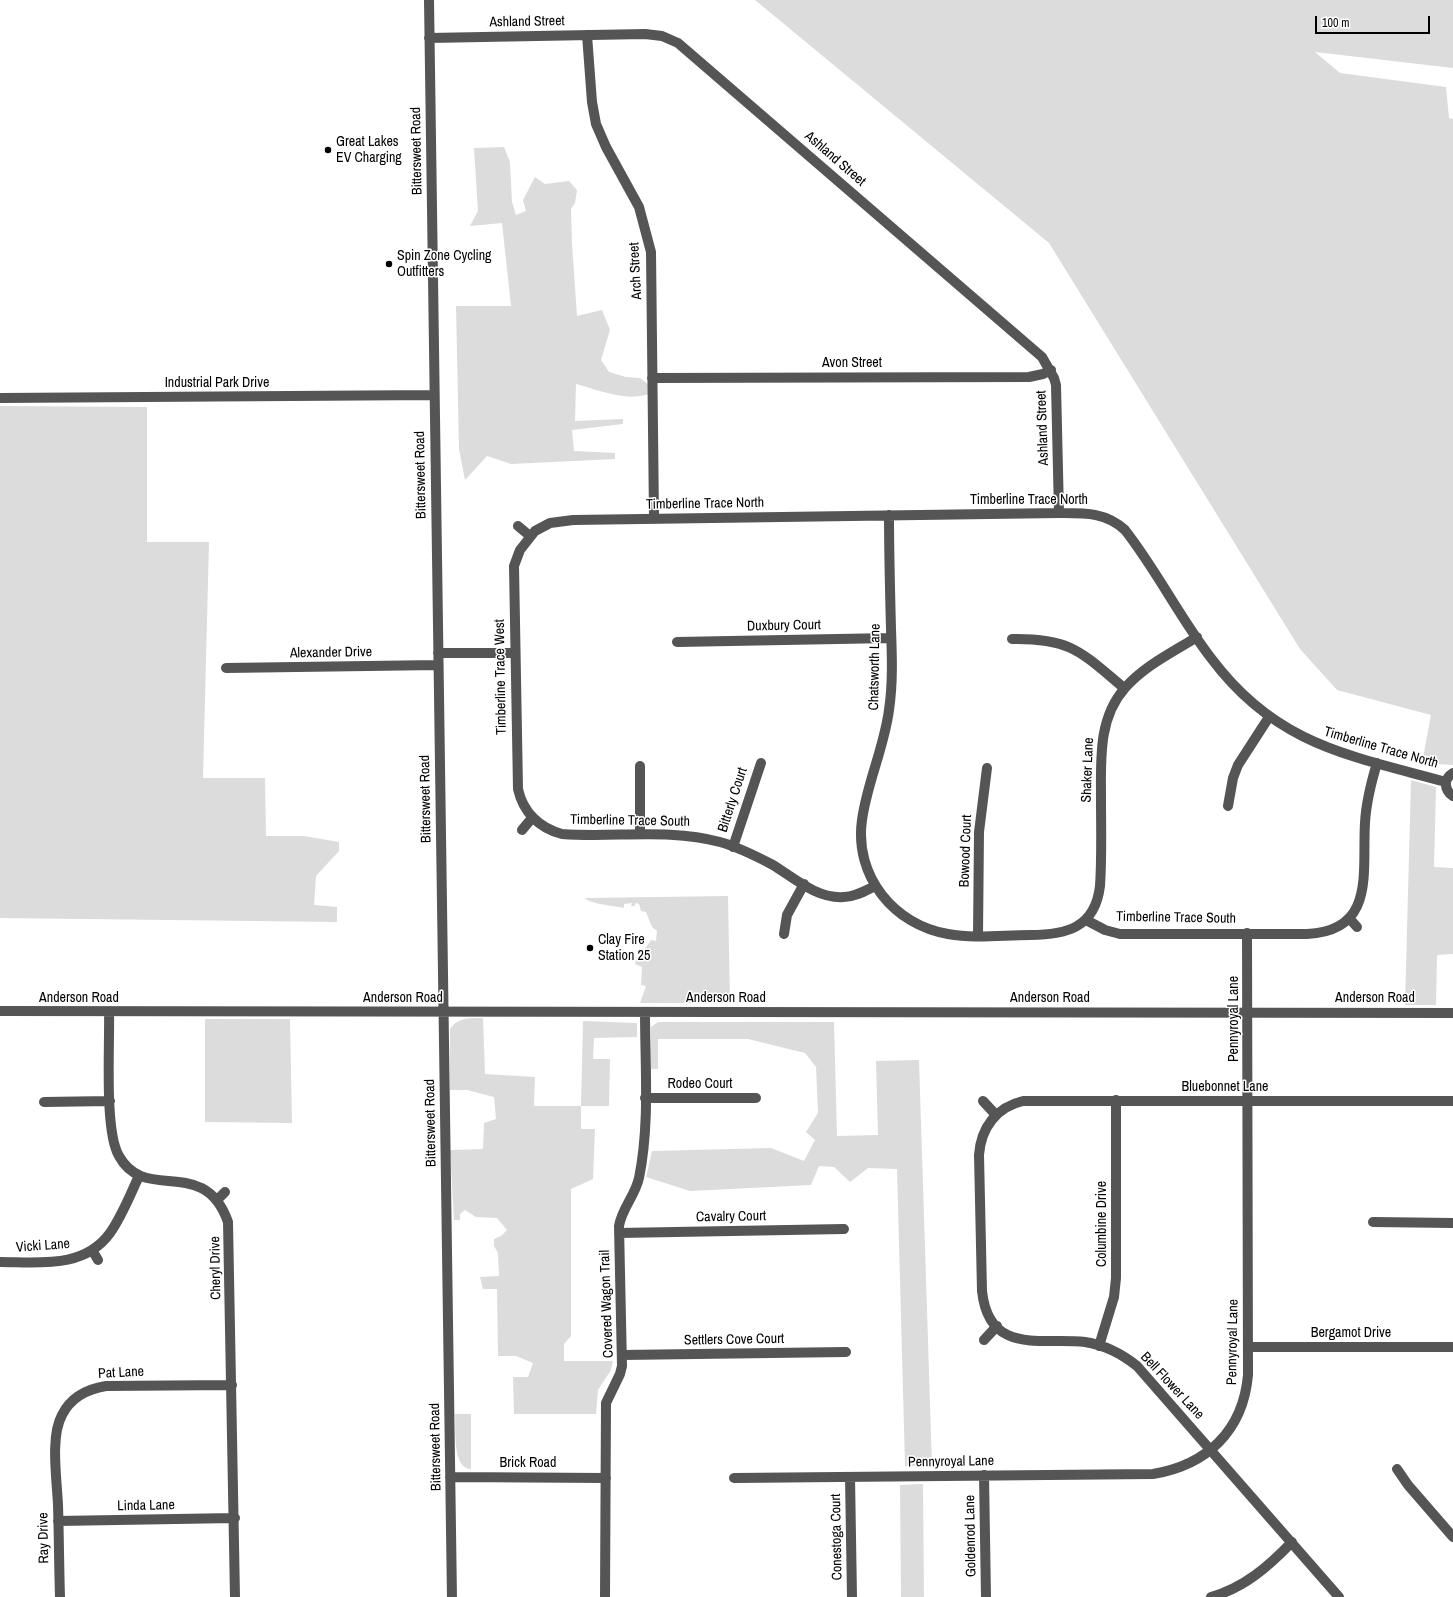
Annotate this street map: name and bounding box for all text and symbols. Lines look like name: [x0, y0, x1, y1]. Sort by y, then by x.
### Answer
scale bar: [1317, 8, 1432, 34]
street label: Ashland Street: [489, 13, 565, 31]
text: 100 m: [1322, 15, 1349, 31]
street label: Bittersweet Road: [408, 107, 426, 195]
street label: Ashland Street: [801, 128, 869, 190]
place label: Great Lakes EV Charging: [336, 134, 402, 166]
marker: Great Lakes EV Charging: [323, 145, 333, 155]
street label: Arch Street: [626, 242, 646, 300]
place label: Spin Zone Cycling Outfitters: [397, 248, 491, 280]
marker: Spin Zone Cycling Outfitters: [384, 259, 394, 269]
street label: Avon Street: [822, 355, 882, 371]
street label: Industrial Park Drive: [165, 375, 269, 391]
street label: Ashland Street: [1033, 390, 1053, 466]
street label: Bittersweet Road: [412, 431, 430, 519]
street label: Timberline Trace North: [970, 492, 1088, 508]
street label: Timberline Trace North: [646, 495, 764, 513]
street label: Duxbury Court: [747, 617, 821, 635]
street label: Timberline Trace West: [492, 619, 510, 735]
street label: Chatsworth Lane: [866, 623, 884, 711]
street label: Alexander Drive: [290, 644, 372, 662]
street label: Timberline Trace North: [1322, 724, 1440, 772]
street label: Shaker Lane: [1078, 737, 1098, 803]
street label: Bittersweet Road: [417, 755, 435, 843]
street label: Bitterly Court: [715, 766, 751, 834]
street label: Timberline Trace South: [570, 812, 690, 830]
street label: Bowood Court: [956, 814, 976, 888]
street label: Timberline Trace South: [1116, 909, 1236, 927]
place label: Clay Fire Station 25: [598, 932, 650, 964]
marker: Clay Fire Station 25: [585, 943, 595, 953]
street label: Pennyroyal Lane: [1226, 976, 1242, 1062]
street label: Anderson Road: [39, 990, 119, 1006]
street label: Anderson Road: [363, 990, 443, 1006]
street label: Anderson Road: [686, 990, 766, 1006]
street label: Anderson Road: [1010, 990, 1090, 1006]
street label: Anderson Road: [1335, 990, 1415, 1006]
street label: Rodeo Court: [667, 1076, 733, 1092]
street label: Bittersweet Road: [422, 1079, 440, 1167]
street label: Bluebonnet Lane: [1182, 1079, 1268, 1095]
street label: Columbine Drive: [1094, 1181, 1110, 1267]
street label: Cavalry Court: [696, 1208, 766, 1226]
street label: Vicki Lane: [15, 1236, 71, 1256]
street label: Cheryl Drive: [207, 1236, 225, 1300]
street label: Covered Wagon Trail: [597, 1250, 617, 1358]
street label: Pennyroyal Lane: [1224, 1299, 1242, 1385]
street label: Bergamot Drive: [1311, 1325, 1391, 1341]
street label: Settlers Cove Court: [684, 1331, 784, 1349]
street label: Bell Flower Lane: [1137, 1349, 1207, 1423]
street label: Pat Lane: [98, 1363, 144, 1383]
street label: Bittersweet Road: [427, 1403, 445, 1491]
street label: Pennyroyal Lane: [908, 1453, 994, 1471]
street label: Brick Road: [500, 1455, 556, 1471]
street label: Conestoga Court: [828, 1493, 846, 1581]
street label: Goldenrod Lane: [962, 1495, 980, 1577]
street label: Linda Lane: [117, 1497, 175, 1515]
street label: Ray Drive: [35, 1512, 53, 1564]

